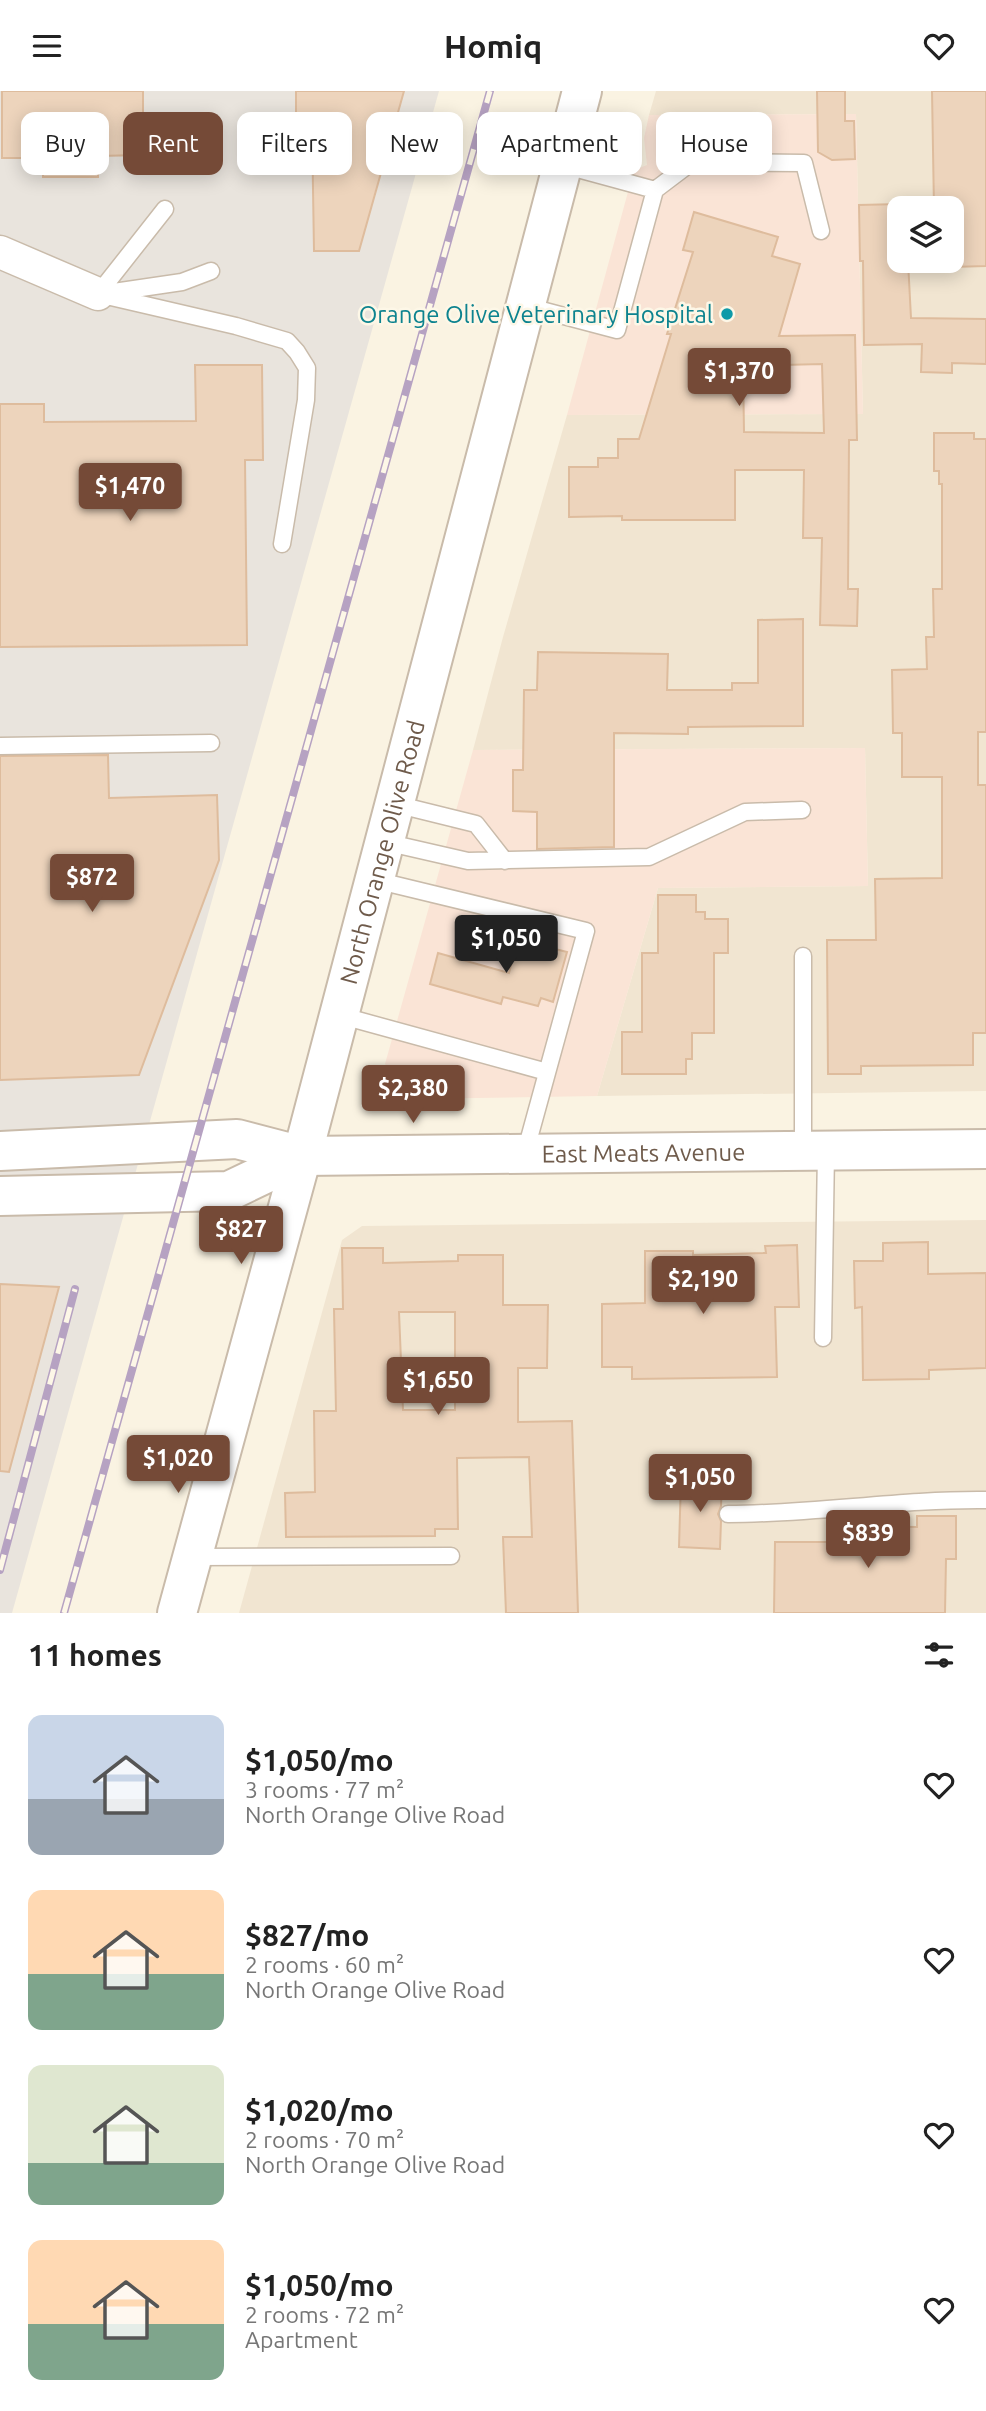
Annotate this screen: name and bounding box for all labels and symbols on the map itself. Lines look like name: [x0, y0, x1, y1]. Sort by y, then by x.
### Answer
place label: Orange Olive Veterinary Hospital: [359, 301, 713, 328]
marker: Orange Olive Veterinary Hospital: [719, 306, 735, 322]
pin: $1,370: [682, 349, 796, 408]
pin: $1,470: [73, 463, 187, 523]
street label: North Orange Olive Road: [334, 717, 430, 987]
pin: $872: [51, 855, 133, 914]
pin: $1,050: [449, 915, 563, 975]
pin: $2,380: [356, 1065, 470, 1125]
street label: East Meats Avenue: [541, 1138, 746, 1167]
pin: $827: [200, 1207, 282, 1266]
pin: $2,190: [646, 1257, 760, 1316]
pin: $1,650: [381, 1357, 495, 1417]
pin: $1,020: [121, 1435, 235, 1495]
pin: $1,050: [643, 1455, 757, 1514]
pin: $839: [827, 1511, 909, 1570]

